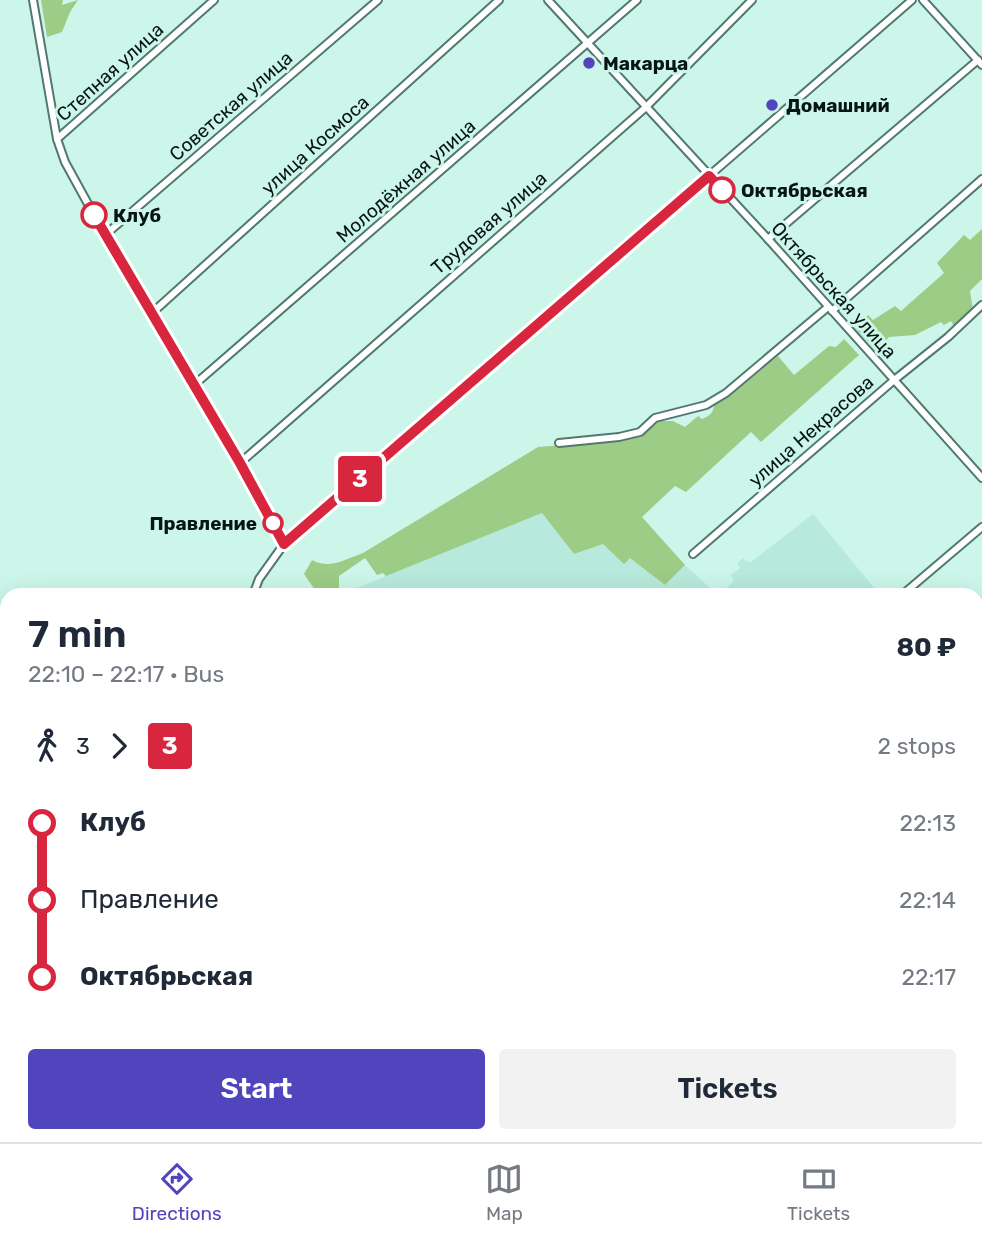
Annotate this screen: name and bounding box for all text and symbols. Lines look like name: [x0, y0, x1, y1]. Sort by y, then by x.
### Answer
street label: Степная улица: [52, 18, 168, 126]
street label: Советская улица: [165, 46, 297, 166]
place label: Макарца: [603, 52, 688, 75]
marker: Макарца: [581, 55, 597, 71]
street label: улица Космоса: [256, 91, 374, 199]
place label: Домашний: [786, 94, 890, 117]
marker: Домашний: [764, 97, 780, 113]
street label: Молодёжная улица: [332, 114, 480, 248]
street label: Трудовая улица: [427, 167, 551, 279]
marker: Октябрьская: [709, 177, 735, 203]
place label: Октябрьская: [741, 179, 868, 202]
marker: Клуб: [81, 202, 107, 228]
place label: Клуб: [113, 204, 161, 227]
street label: Октябрьская улица: [767, 217, 901, 363]
street label: улица Некрасова: [744, 370, 878, 492]
line badge: 3: [337, 456, 383, 502]
text: 3: [352, 465, 368, 493]
place label: Правление: [149, 512, 257, 535]
marker: Правление: [263, 513, 283, 533]
text: 7 min: [28, 611, 127, 657]
text: 80 ₽: [896, 632, 956, 663]
text: 22:10 – 22:17 · Bus: [28, 660, 224, 688]
icon: walk: [28, 727, 66, 765]
icon: forward: [100, 727, 138, 765]
text: 3: [76, 732, 90, 760]
text: 3: [162, 732, 178, 760]
text: 2 stops: [878, 732, 956, 760]
text: Клуб: [80, 807, 146, 838]
text: 22:13: [899, 809, 956, 837]
text: Правление: [80, 884, 219, 915]
text: 22:14: [899, 886, 956, 914]
text: Октябрьская: [80, 961, 253, 992]
text: 22:17: [901, 963, 956, 991]
button: Start: [28, 1049, 485, 1129]
button: Tickets: [499, 1049, 956, 1129]
tab: Directions: [132, 1160, 222, 1225]
tab: Map: [485, 1160, 523, 1225]
tab: Tickets: [787, 1160, 850, 1225]

